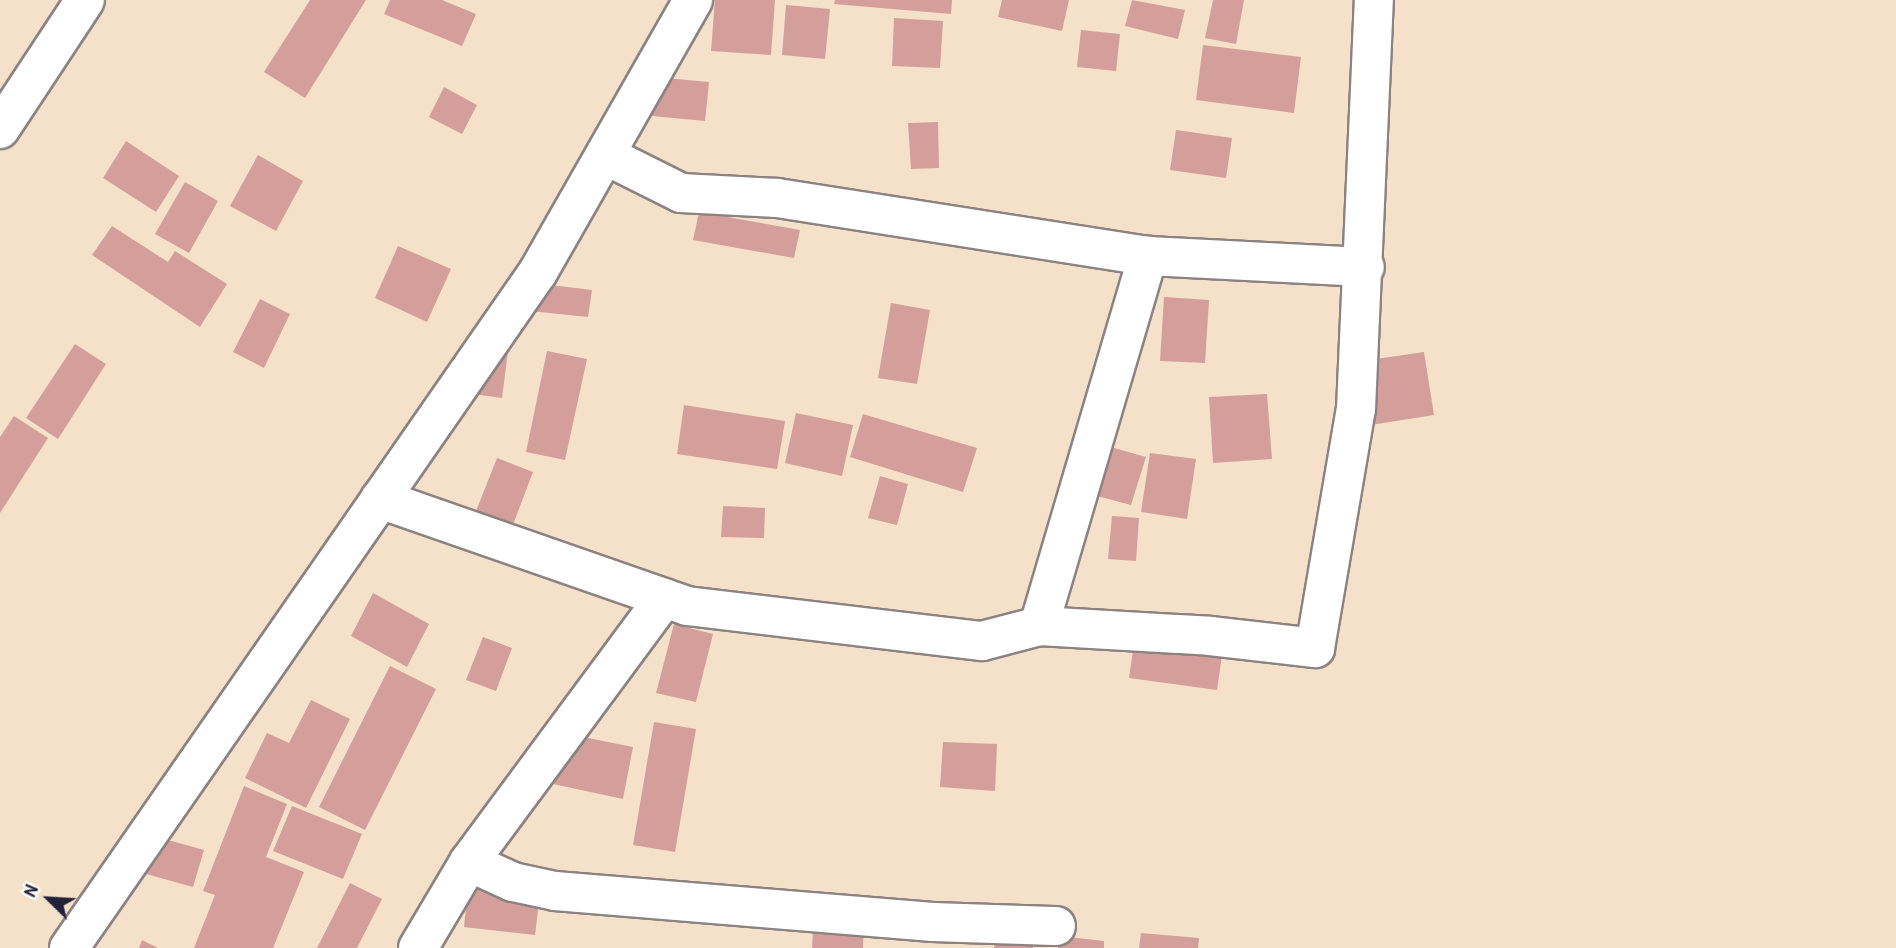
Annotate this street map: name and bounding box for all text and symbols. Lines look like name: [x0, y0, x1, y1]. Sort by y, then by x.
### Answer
north arrow: [14, 864, 84, 934]
text: N: [16, 881, 44, 900]

